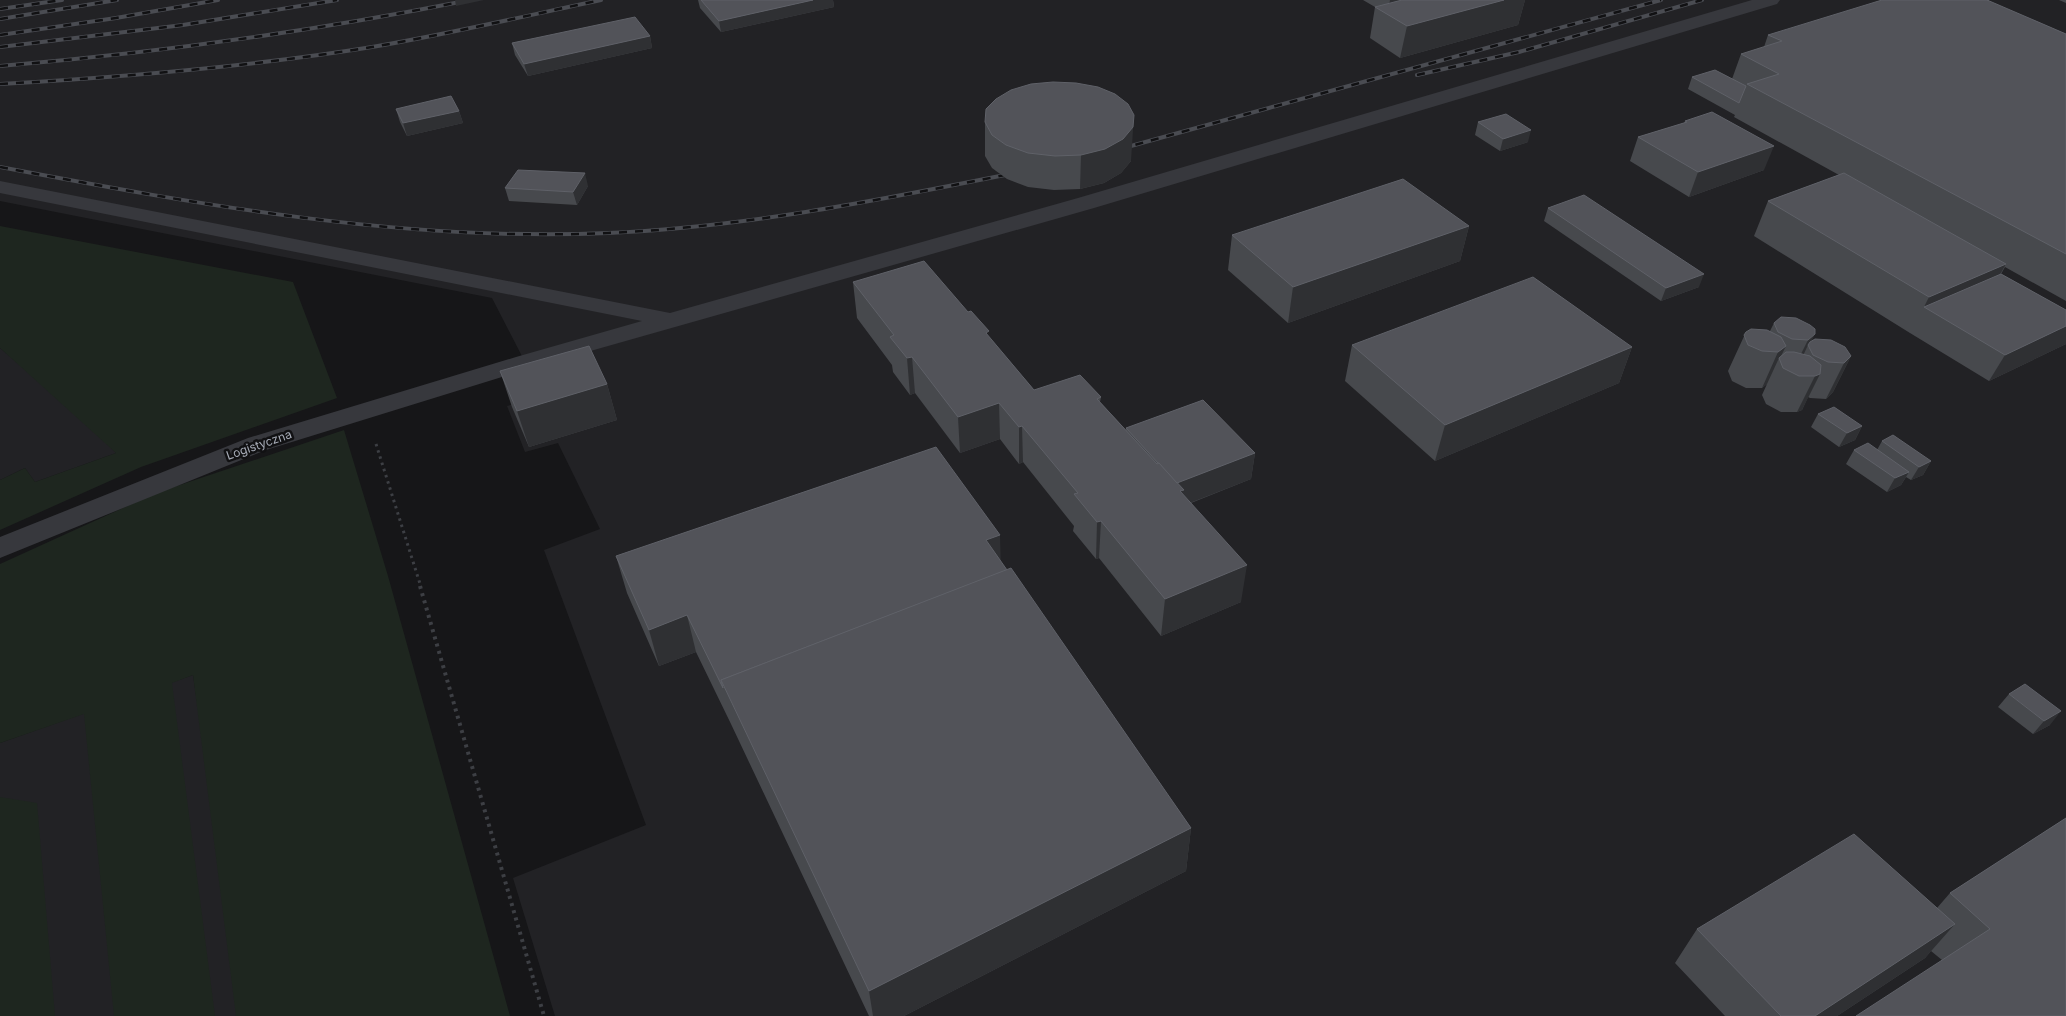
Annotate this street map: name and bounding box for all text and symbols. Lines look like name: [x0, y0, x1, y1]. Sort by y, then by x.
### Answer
street label: Logistyczna: [224, 426, 294, 463]

